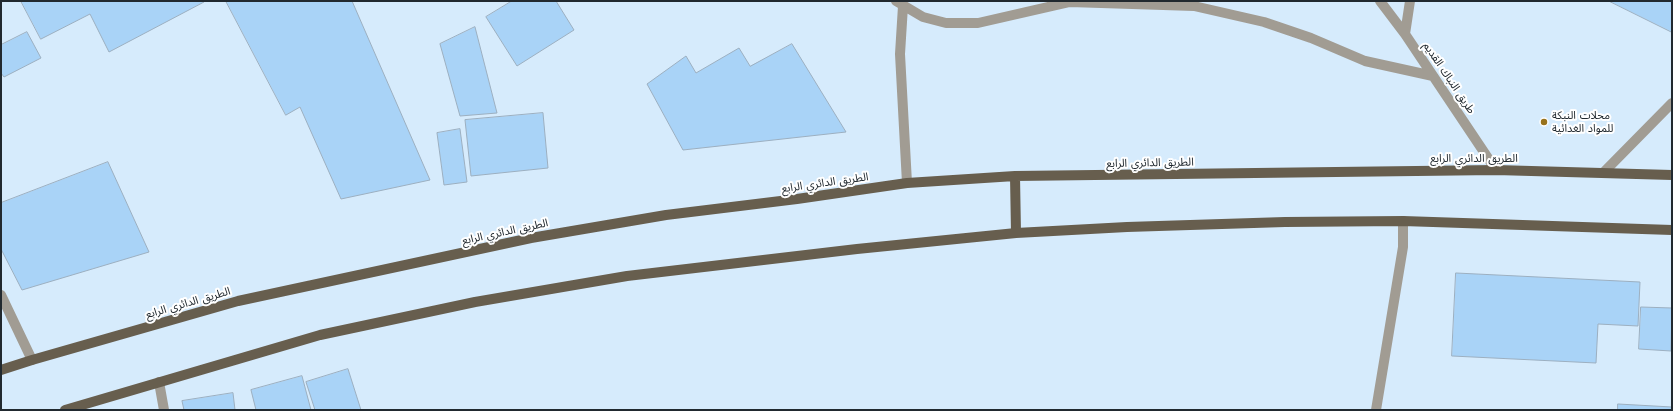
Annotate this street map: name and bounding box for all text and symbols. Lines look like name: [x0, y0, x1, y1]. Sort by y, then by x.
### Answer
street label: طريق النباك القديم: [1420, 40, 1478, 116]
place label: محلات النبكة للمواد الغدائية: [1552, 109, 1613, 135]
marker: محلات النبكة للمواد الغدائية: [1539, 117, 1549, 127]
street label: الطريق الدائري الرابع: [1430, 152, 1518, 166]
street label: الطريق الدائري الرابع: [1106, 156, 1194, 170]
street label: الطريق الدائري الرابع: [781, 170, 869, 196]
street label: الطريق الدائري الرابع: [461, 216, 549, 248]
street label: الطريق الدائري الرابع: [144, 285, 232, 321]

